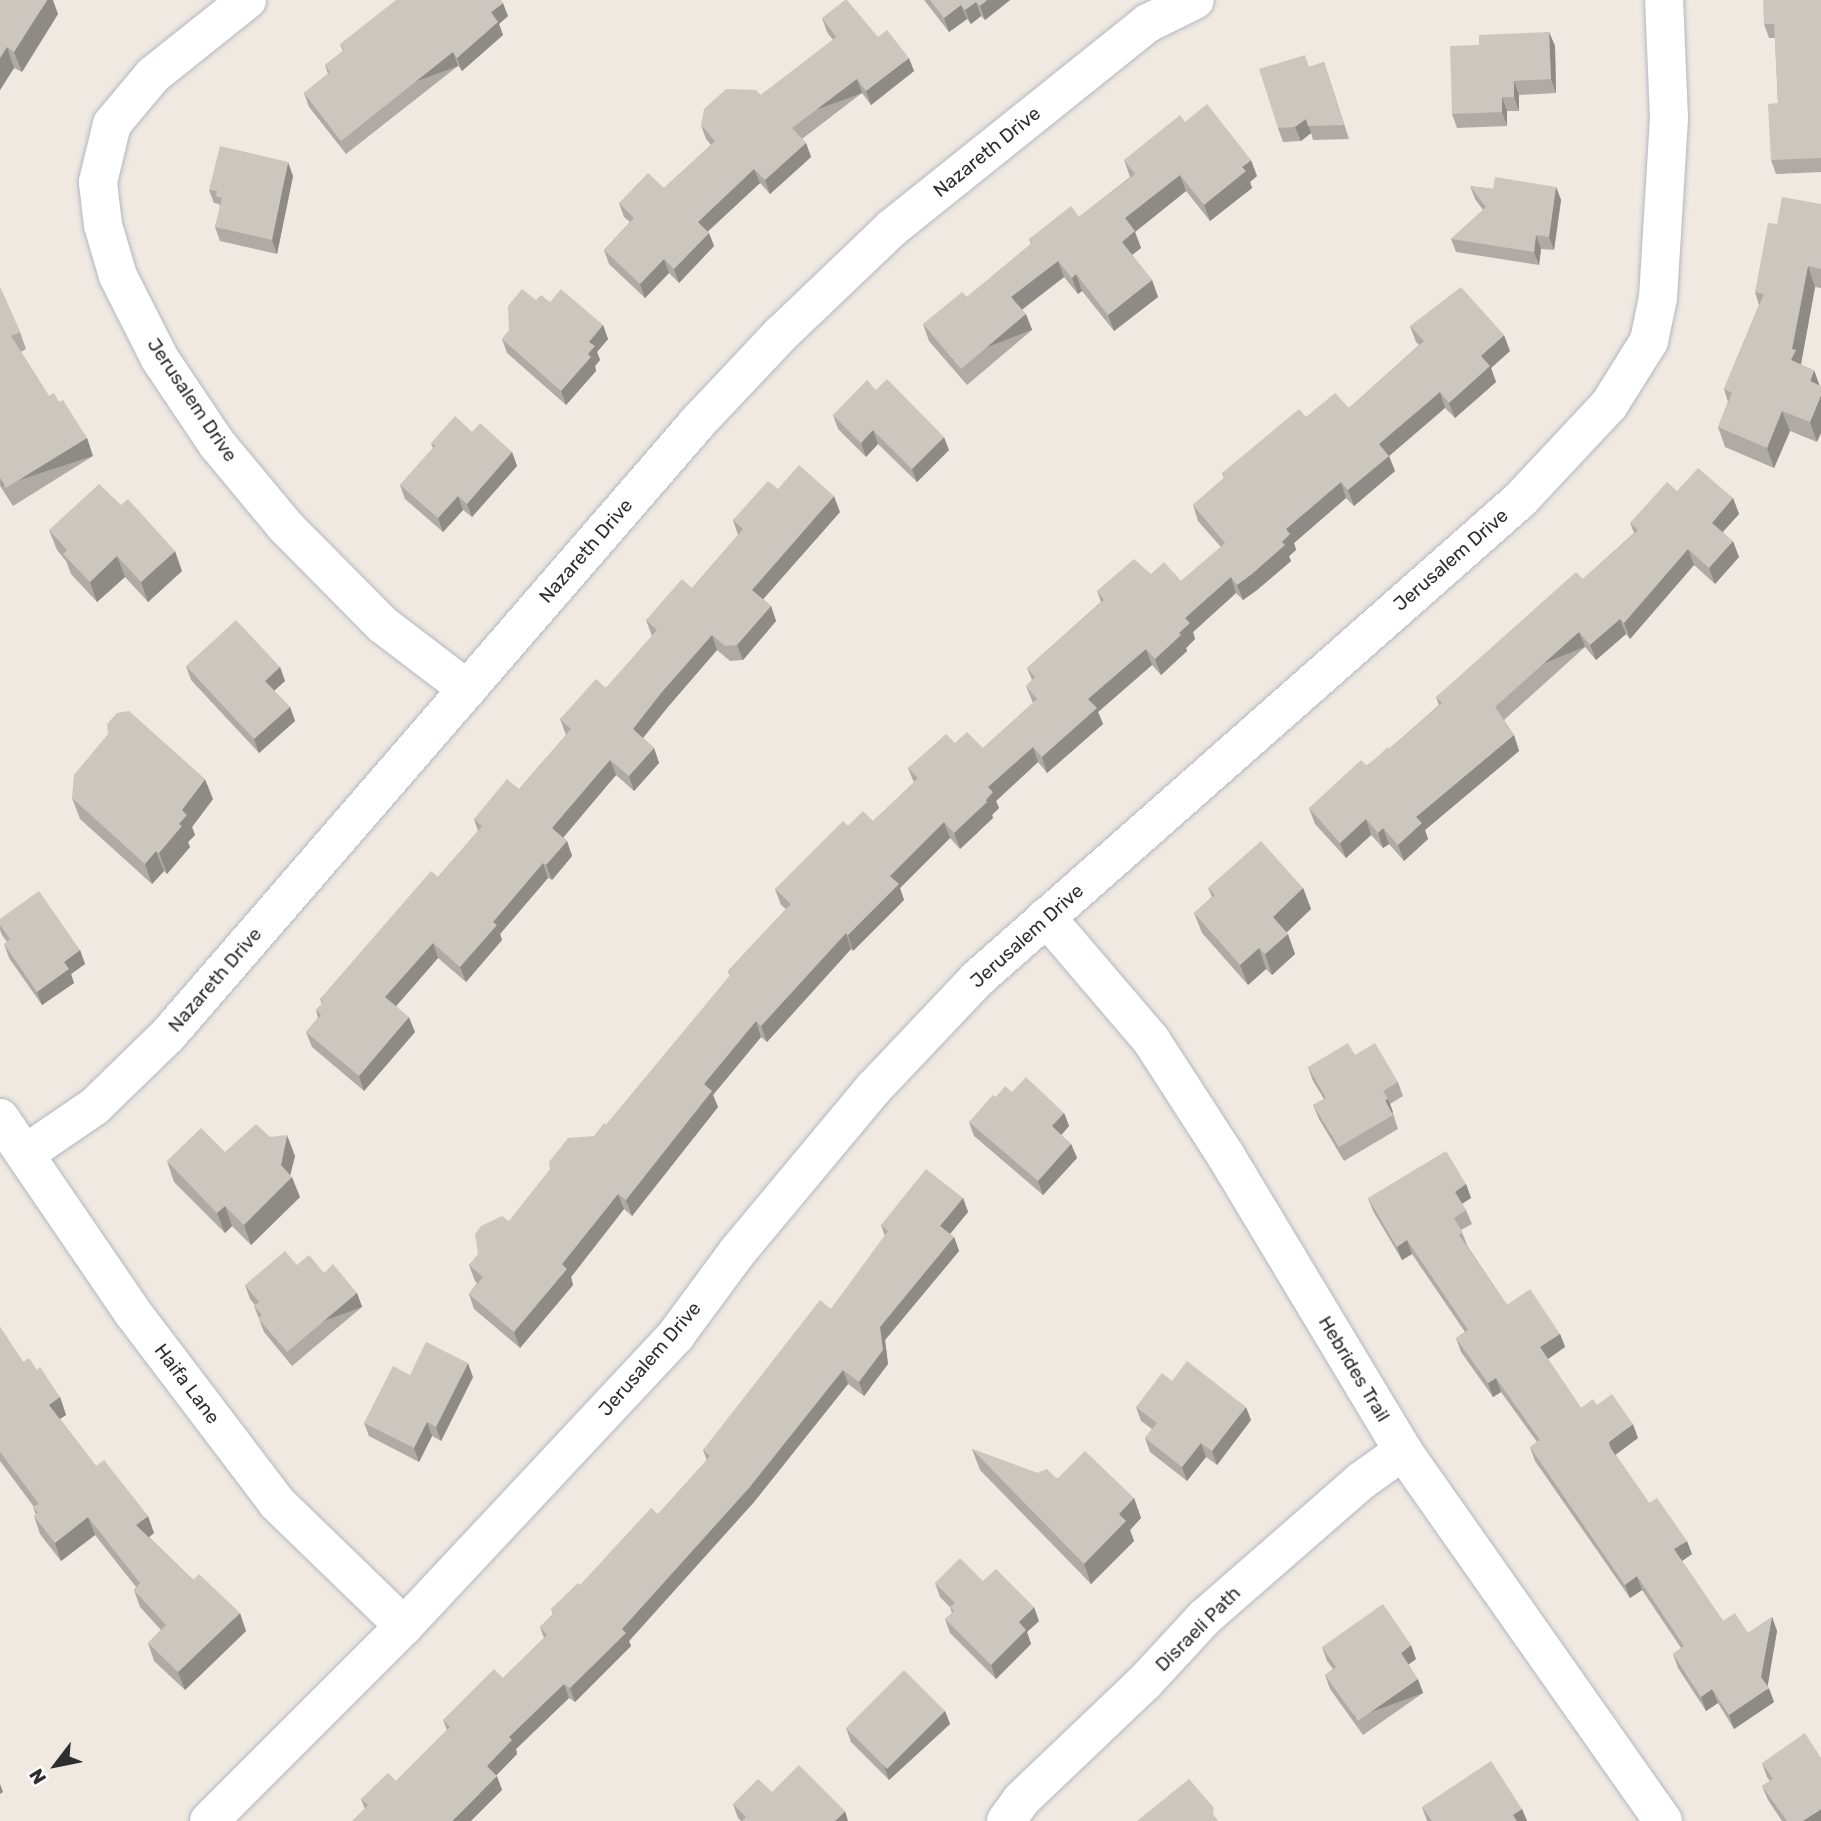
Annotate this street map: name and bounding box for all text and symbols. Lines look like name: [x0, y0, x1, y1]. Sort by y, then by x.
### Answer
street label: Nazareth Drive: [929, 102, 1045, 202]
street label: Jerusalem Drive: [142, 334, 242, 466]
street label: Nazareth Drive: [534, 494, 638, 608]
street label: Jerusalem Drive: [1389, 504, 1513, 616]
street label: Jerusalem Drive: [966, 879, 1088, 993]
street label: Nazareth Drive: [163, 923, 267, 1037]
street label: Jerusalem Drive: [594, 1297, 706, 1421]
street label: Hebrides Trail: [1313, 1312, 1395, 1426]
street label: Haifa Lane: [150, 1339, 224, 1429]
street label: Disraeli Path: [1151, 1582, 1245, 1676]
north arrow: [21, 1730, 91, 1800]
text: N: [24, 1765, 51, 1788]

